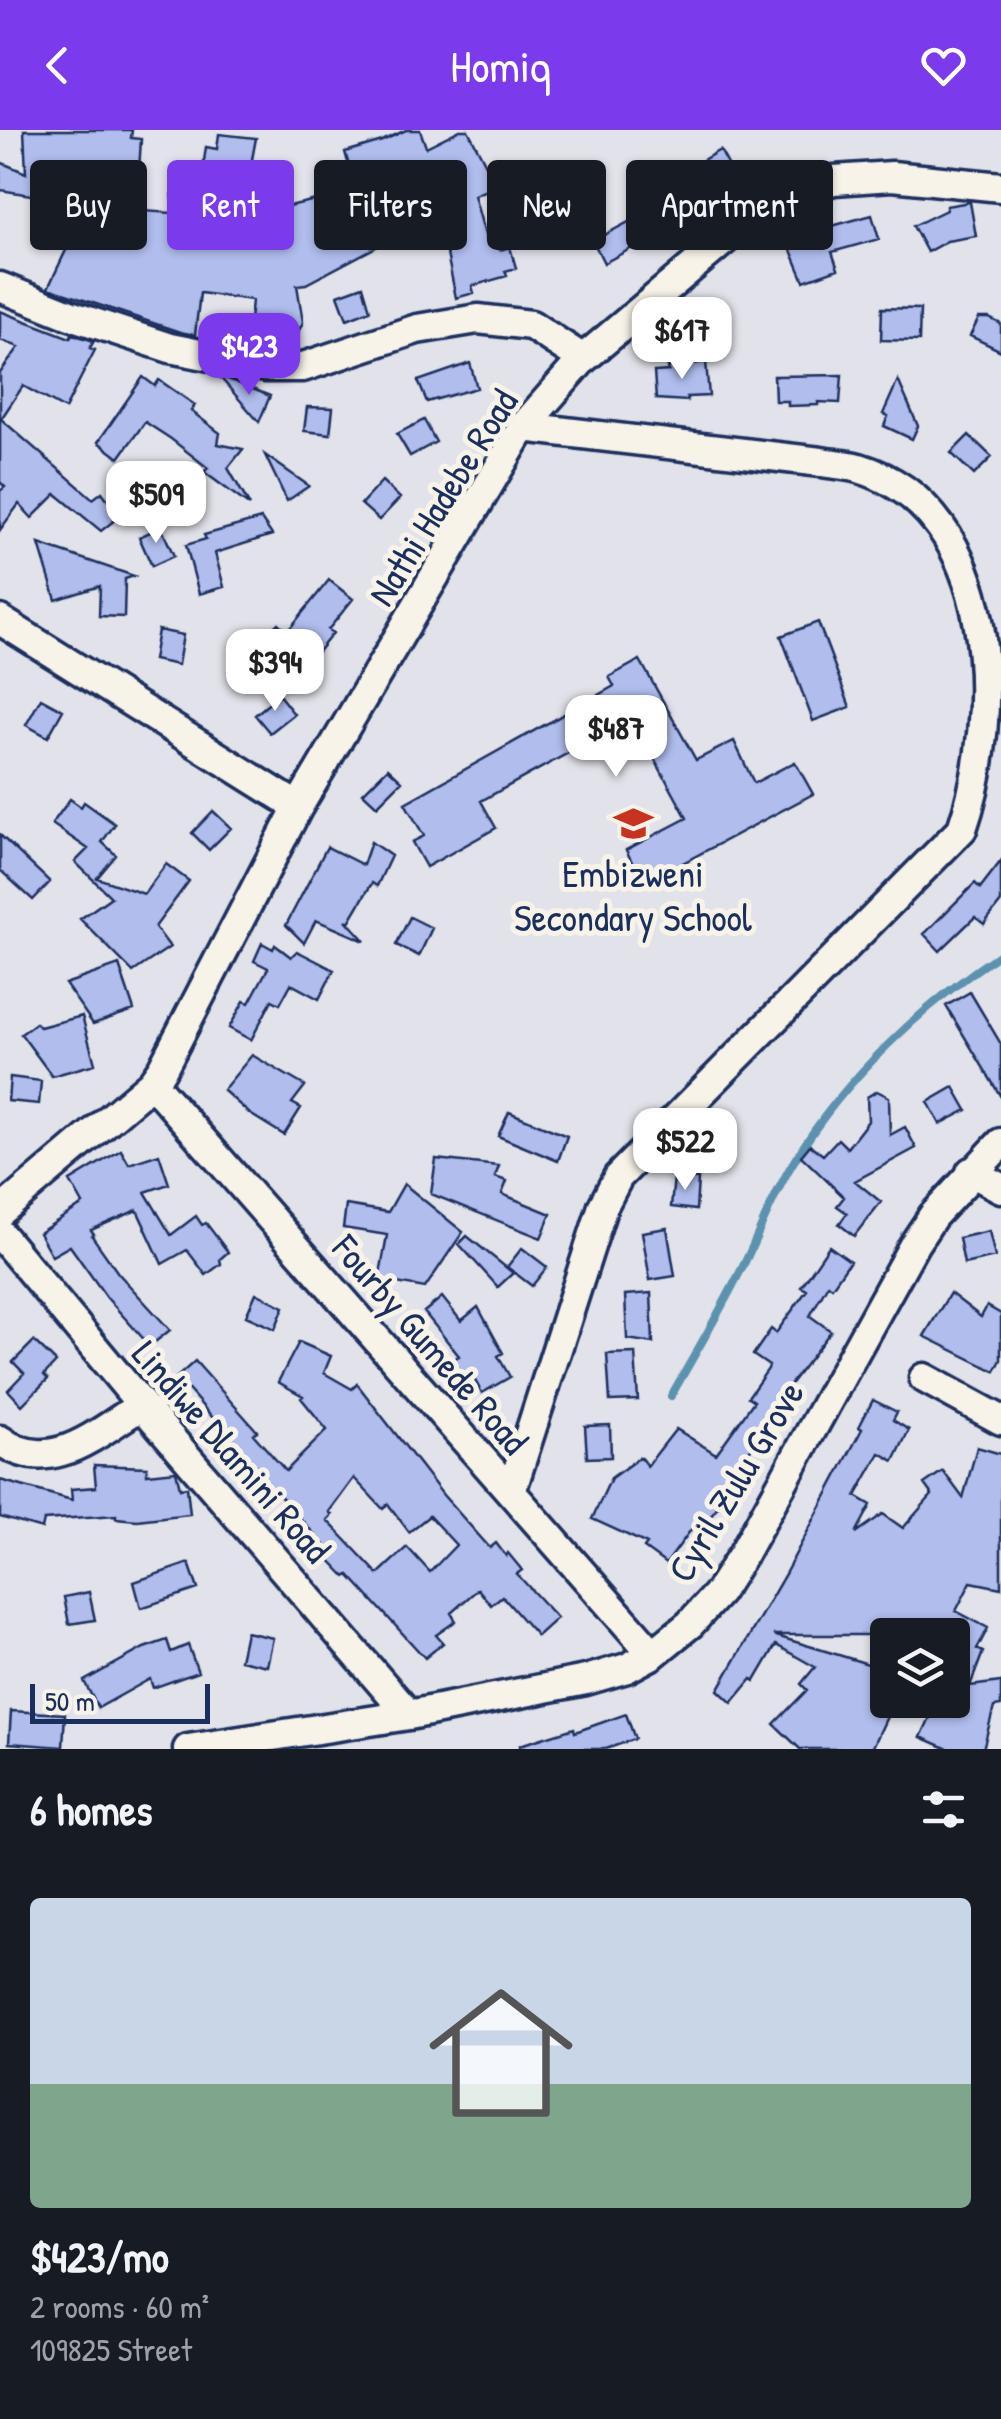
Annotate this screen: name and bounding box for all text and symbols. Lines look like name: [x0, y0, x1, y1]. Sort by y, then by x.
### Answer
text: Homiq: [450, 35, 551, 96]
icon: back: [30, 38, 85, 93]
icon: heart: [916, 38, 971, 93]
chip: Buy: [30, 160, 147, 250]
chip: Rent: [167, 160, 294, 250]
chip: Filters: [314, 160, 467, 250]
chip: New: [487, 160, 606, 250]
chip: Apartment: [626, 160, 833, 250]
pin: $617: [623, 297, 741, 382]
text: $617: [654, 308, 710, 351]
pin: $423: [190, 313, 308, 398]
text: $423: [220, 324, 278, 367]
street label: Nathi Hadebe Road: [355, 379, 529, 615]
pin: $509: [97, 461, 215, 546]
text: $509: [128, 472, 184, 515]
pin: $394: [216, 629, 334, 714]
text: $394: [248, 640, 302, 683]
pin: $487: [557, 695, 675, 780]
text: $487: [587, 706, 645, 749]
school or university icon: Embizweni Secondary School: [612, 803, 654, 845]
place label: Embizweni Secondary School: [514, 847, 753, 943]
pin: $522: [626, 1108, 744, 1193]
text: $522: [655, 1119, 715, 1162]
street label: Fourby Gumede Road: [320, 1222, 541, 1465]
street label: Lindiwe Dlamini Road: [121, 1329, 343, 1573]
street label: Cyril Zulu Grove: [655, 1371, 815, 1591]
map controls: [870, 1618, 970, 1718]
button: layers: [870, 1618, 970, 1718]
scale bar: [30, 1679, 210, 1724]
text: 50 m: [45, 1682, 95, 1720]
text: 6 homes: [30, 1781, 152, 1838]
icon: filters: [916, 1782, 971, 1837]
icon: home: [411, 1963, 591, 2143]
text: $423/mo: [30, 2228, 169, 2285]
text: 2 rooms · 60 m²: [30, 2285, 209, 2328]
text: 109825 Street: [30, 2328, 192, 2371]

